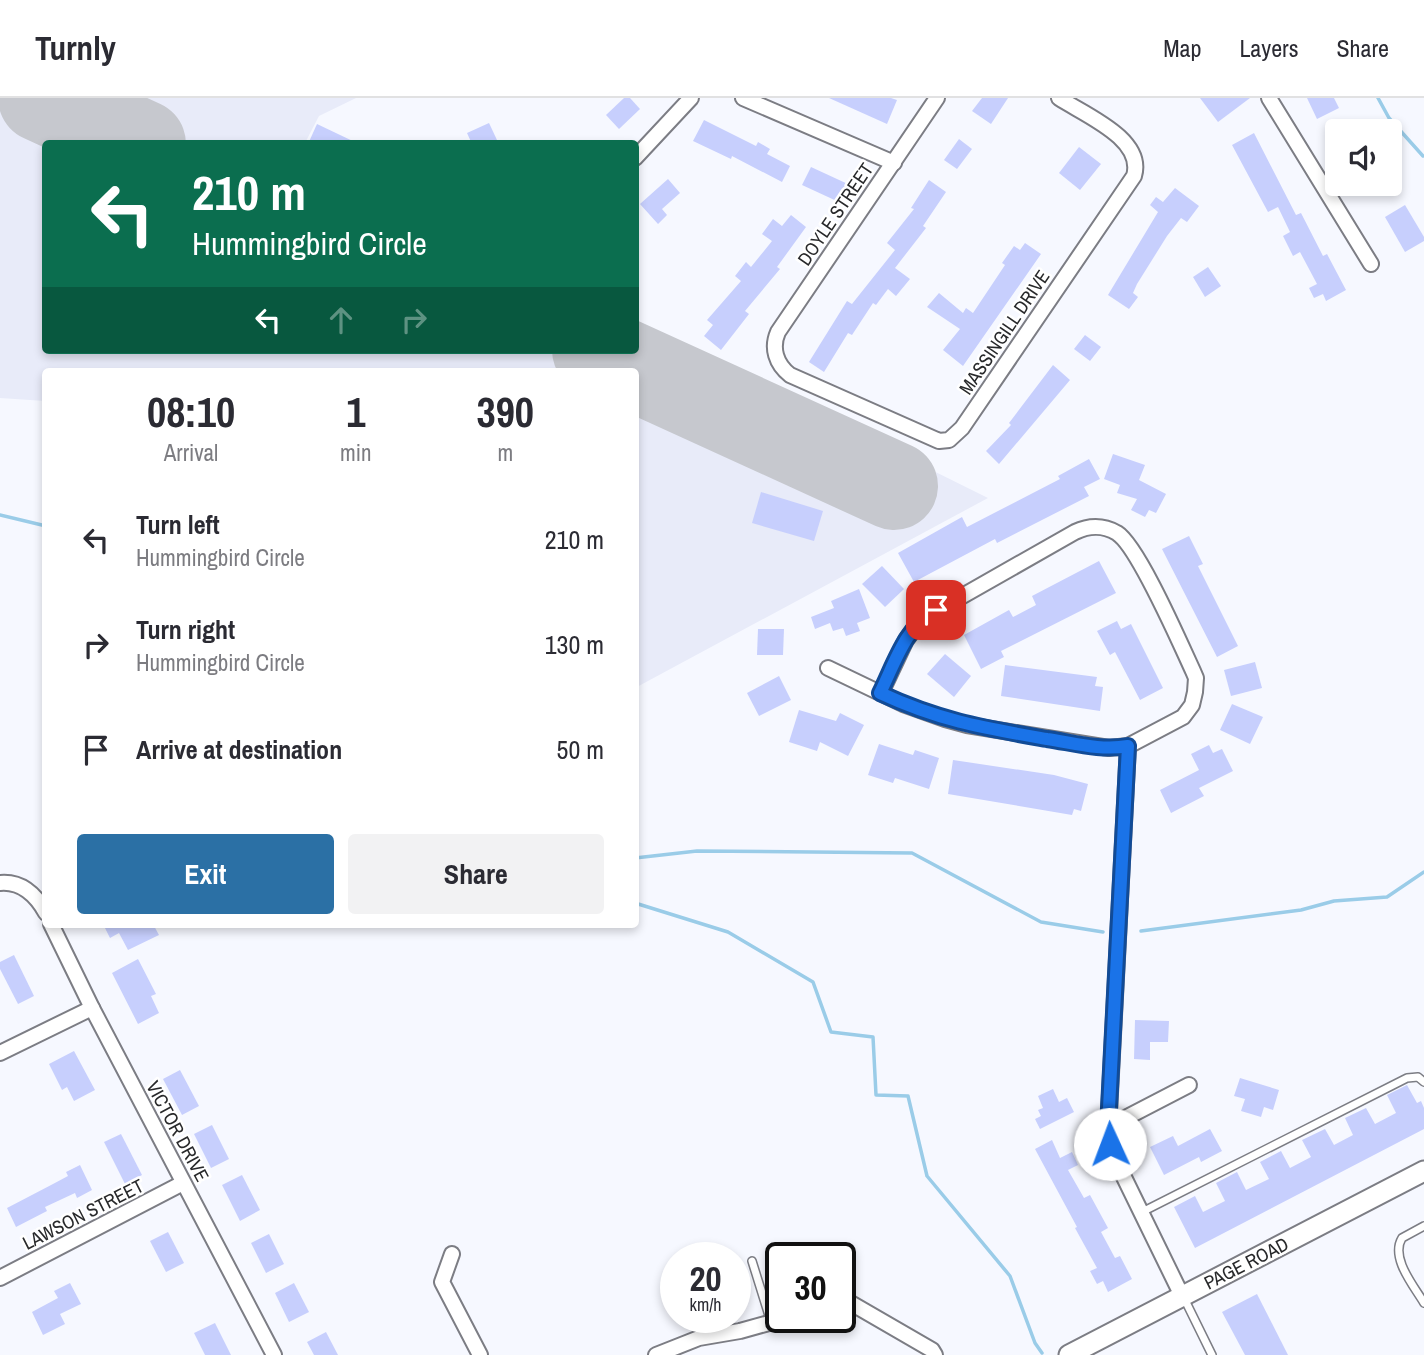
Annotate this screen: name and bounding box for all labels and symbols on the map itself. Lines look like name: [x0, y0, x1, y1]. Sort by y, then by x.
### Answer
street label: DOYLE STREET: [791, 157, 879, 270]
street label: MASSINGILL DRIVE: [953, 265, 1055, 399]
pin: [906, 580, 966, 640]
street label: VICTOR DRIVE: [141, 1076, 215, 1186]
position arrow: [1073, 1107, 1147, 1181]
street label: LAWSON STREET: [18, 1172, 148, 1256]
street label: PAGE ROAD: [1199, 1231, 1293, 1295]
speed limit sign: 30: [765, 1242, 856, 1333]

